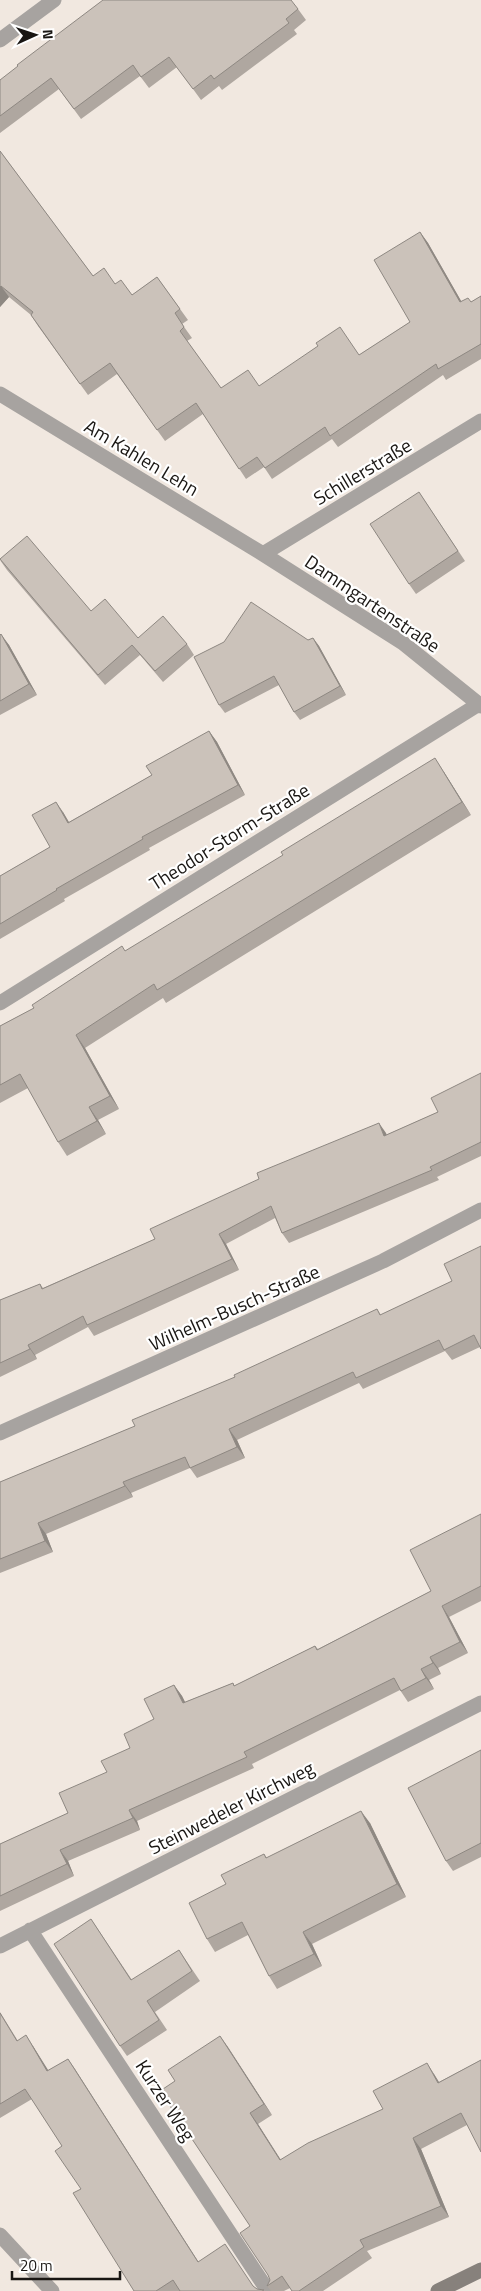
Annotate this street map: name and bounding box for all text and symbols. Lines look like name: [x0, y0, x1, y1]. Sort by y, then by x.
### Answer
north arrow: [10, 10, 60, 60]
text: N: [38, 29, 59, 40]
street label: Am Kahlen Lehn: [79, 411, 205, 503]
street label: Schillerstraße: [307, 430, 417, 512]
street label: Dammgartenstraße: [299, 547, 447, 659]
street label: Theodor-Storm-Straße: [143, 775, 315, 897]
street label: Wilhelm-Busch-Straße: [144, 1256, 324, 1358]
street label: Steinwedeler Kirchweg: [143, 1753, 319, 1861]
street label: Kurzer Weg: [129, 2054, 203, 2147]
scale bar: [12, 2248, 120, 2280]
text: 20 m: [20, 2254, 53, 2277]

